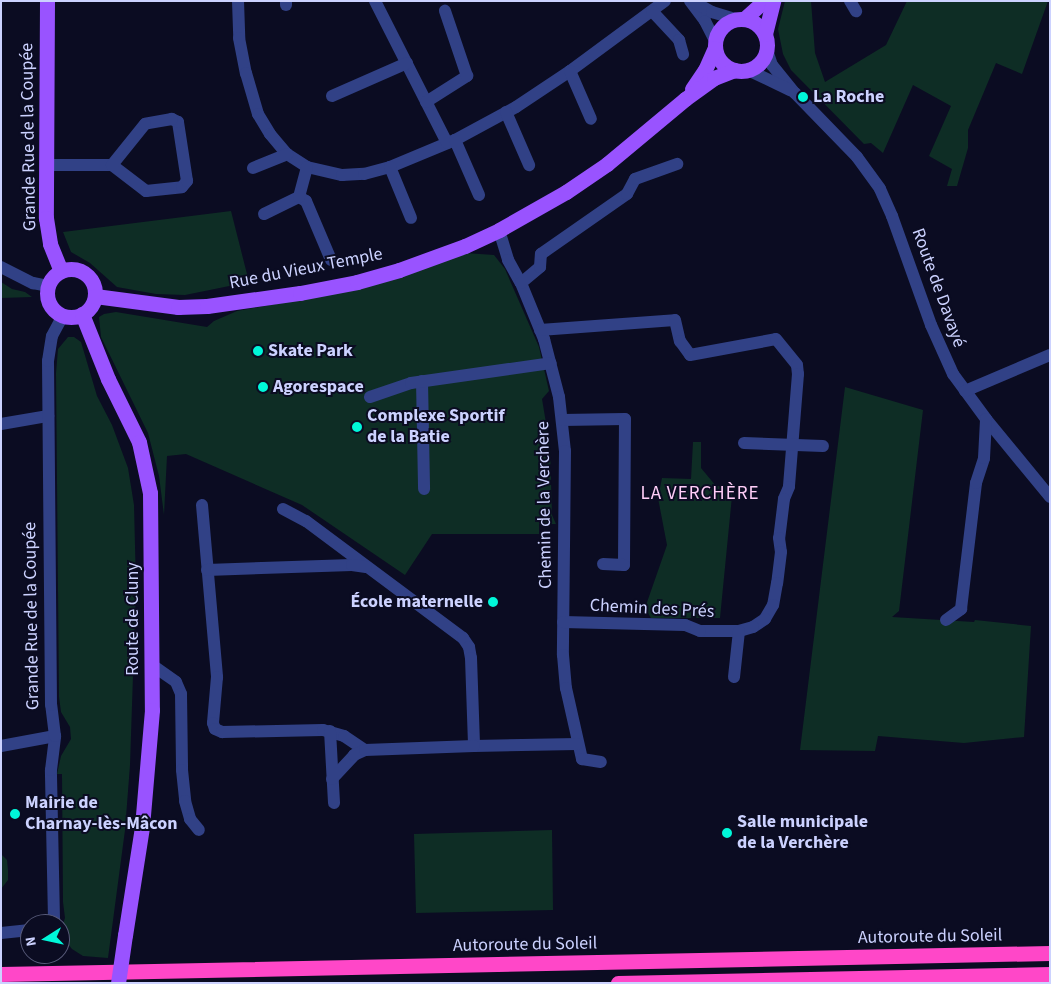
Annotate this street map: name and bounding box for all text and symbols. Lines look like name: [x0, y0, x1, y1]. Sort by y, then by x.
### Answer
street label: Grande Rue de la Coupée: [17, 43, 41, 231]
place label: La Roche: [813, 86, 884, 108]
marker: La Roche: [797, 91, 809, 103]
street label: Route de Davayé: [906, 226, 970, 350]
street label: Rue du Vieux Temple: [227, 244, 385, 294]
place label: Skate Park: [268, 340, 353, 362]
marker: Skate Park: [252, 345, 264, 357]
place label: Agorespace: [273, 376, 364, 398]
marker: Agorespace: [257, 381, 269, 393]
place label: Complexe Sportif de la Batie: [367, 406, 505, 448]
marker: Complexe Sportif de la Batie: [351, 421, 363, 433]
street label: Chemin de la Verchère: [533, 421, 557, 589]
district label: LA VERCHÈRE: [639, 483, 761, 505]
street label: Grande Rue de la Coupée: [20, 522, 44, 710]
street label: Route de Cluny: [122, 562, 144, 676]
place label: École maternelle: [350, 591, 483, 613]
street label: Chemin des Prés: [589, 595, 715, 623]
marker: École maternelle: [487, 596, 499, 608]
place label: Mairie de Charnay-lès-Mâcon: [25, 793, 178, 836]
marker: Mairie de Charnay-lès-Mâcon: [9, 808, 21, 820]
place label: Salle municipale de la Verchère: [737, 812, 868, 854]
marker: Salle municipale de la Verchère: [721, 827, 733, 839]
north arrow: [20, 914, 70, 964]
street label: Autoroute du Soleil: [858, 925, 1002, 949]
street label: Autoroute du Soleil: [453, 933, 597, 957]
text: N: [21, 935, 42, 948]

